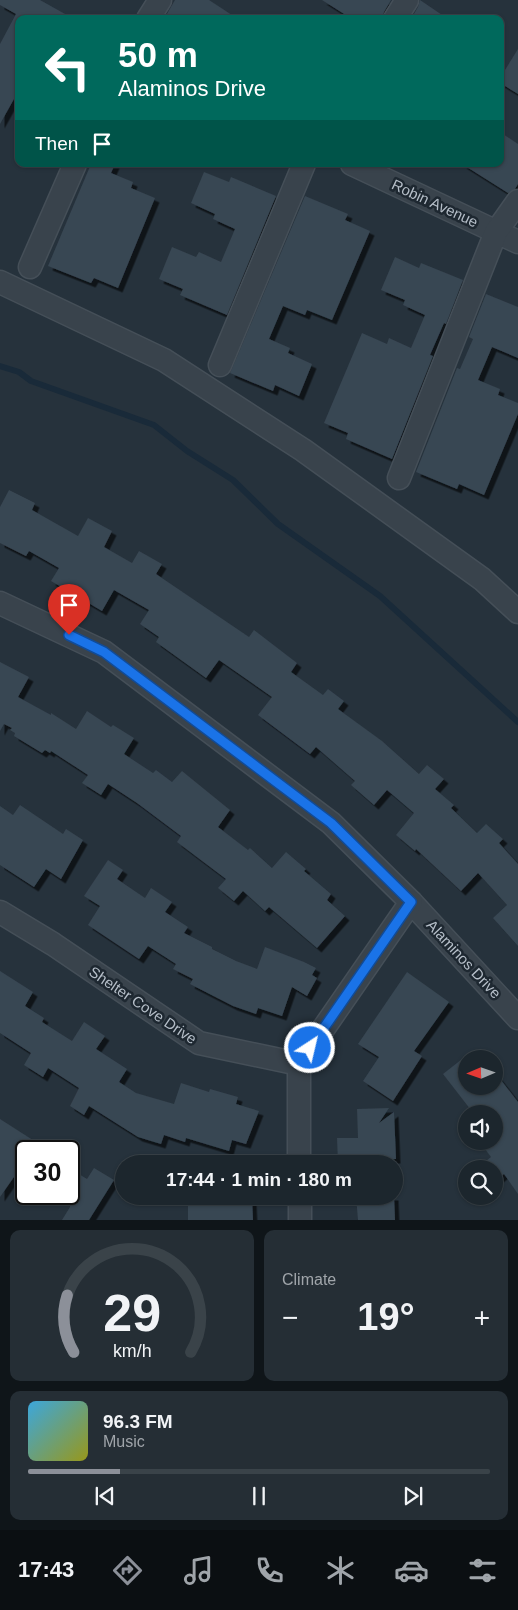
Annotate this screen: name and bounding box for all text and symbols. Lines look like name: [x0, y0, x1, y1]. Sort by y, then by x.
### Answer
icon: left: [35, 35, 100, 100]
text: 50 m: [118, 35, 198, 74]
text: Alaminos Drive: [118, 76, 266, 101]
icon: arrive: [88, 130, 116, 158]
text: Then: [35, 133, 78, 154]
street label: Robin Avenue: [389, 176, 481, 230]
pin: [48, 584, 90, 635]
icon: arrive: [55, 591, 83, 619]
street label: Alaminos Drive: [423, 916, 505, 1002]
street label: Shelter Cove Drive: [86, 963, 200, 1047]
position arrow: [283, 1021, 335, 1073]
north arrow: [458, 1050, 502, 1095]
map controls: [458, 1050, 503, 1205]
button: sound: [458, 1105, 503, 1150]
speed limit sign: 30: [15, 1140, 80, 1205]
button: search: [458, 1160, 503, 1205]
text: 17:44 · 1 min · 180 m: [166, 1169, 352, 1190]
text: Climate: [282, 1271, 336, 1288]
text: 29: [103, 1284, 161, 1342]
text: 19°: [357, 1296, 415, 1338]
text: −: [282, 1302, 298, 1333]
text: +: [474, 1302, 490, 1333]
text: km/h: [113, 1341, 151, 1361]
text: 96.3 FM: [103, 1411, 173, 1432]
text: Music: [103, 1433, 145, 1450]
icon: previous: [91, 1482, 119, 1510]
icon: pause: [245, 1482, 273, 1510]
icon: next: [399, 1482, 427, 1510]
icon: directions: [110, 1553, 145, 1588]
icon: music: [181, 1553, 216, 1588]
icon: phone: [252, 1553, 287, 1588]
icon: climate: [323, 1553, 358, 1588]
icon: car: [394, 1553, 429, 1588]
icon: filters: [465, 1553, 500, 1588]
text: 17:43: [18, 1557, 74, 1582]

